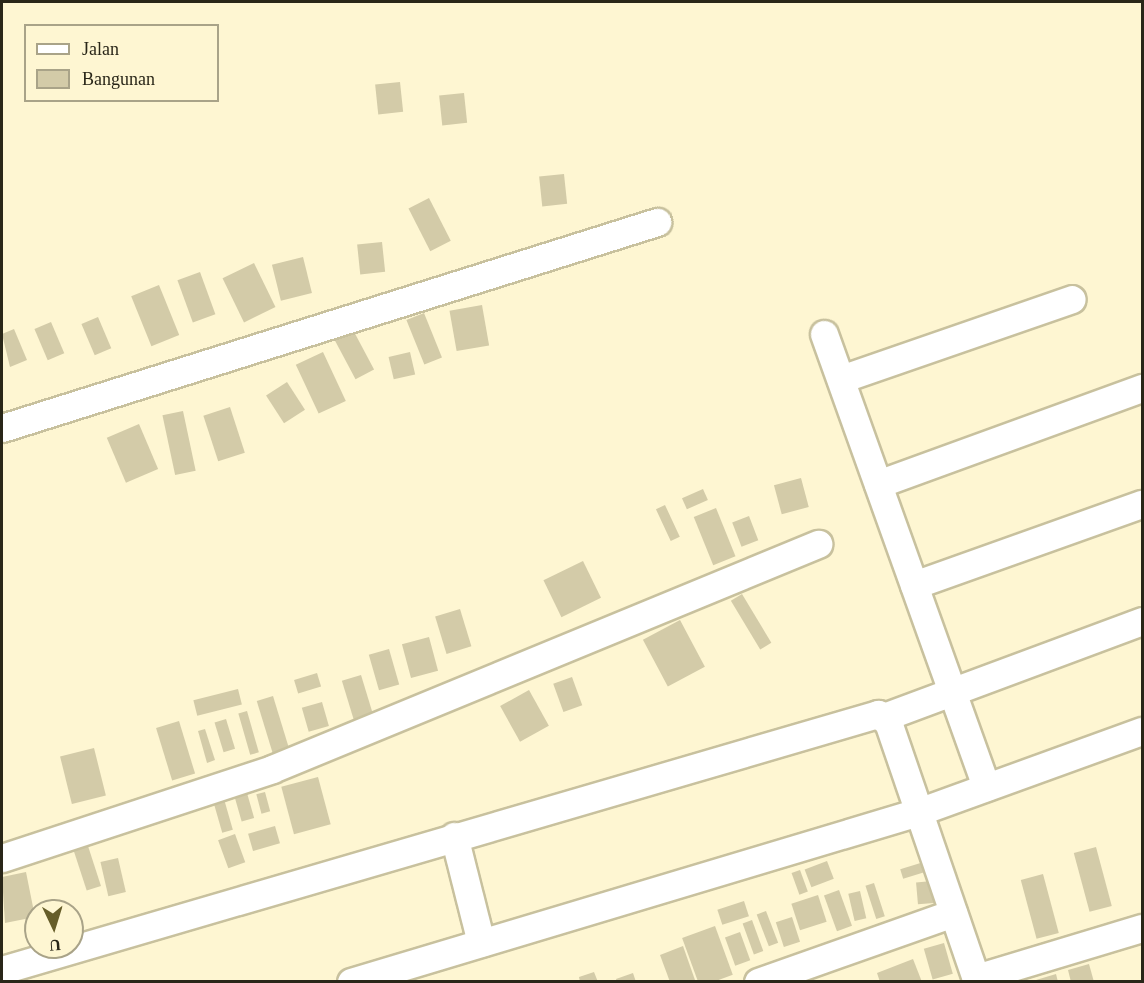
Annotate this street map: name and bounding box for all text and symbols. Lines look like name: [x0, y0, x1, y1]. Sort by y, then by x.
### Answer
legend: [24, 24, 219, 102]
text: Jalan: [82, 39, 119, 59]
text: Bangunan: [82, 69, 155, 89]
north arrow: [24, 899, 84, 959]
text: U: [49, 937, 62, 954]

